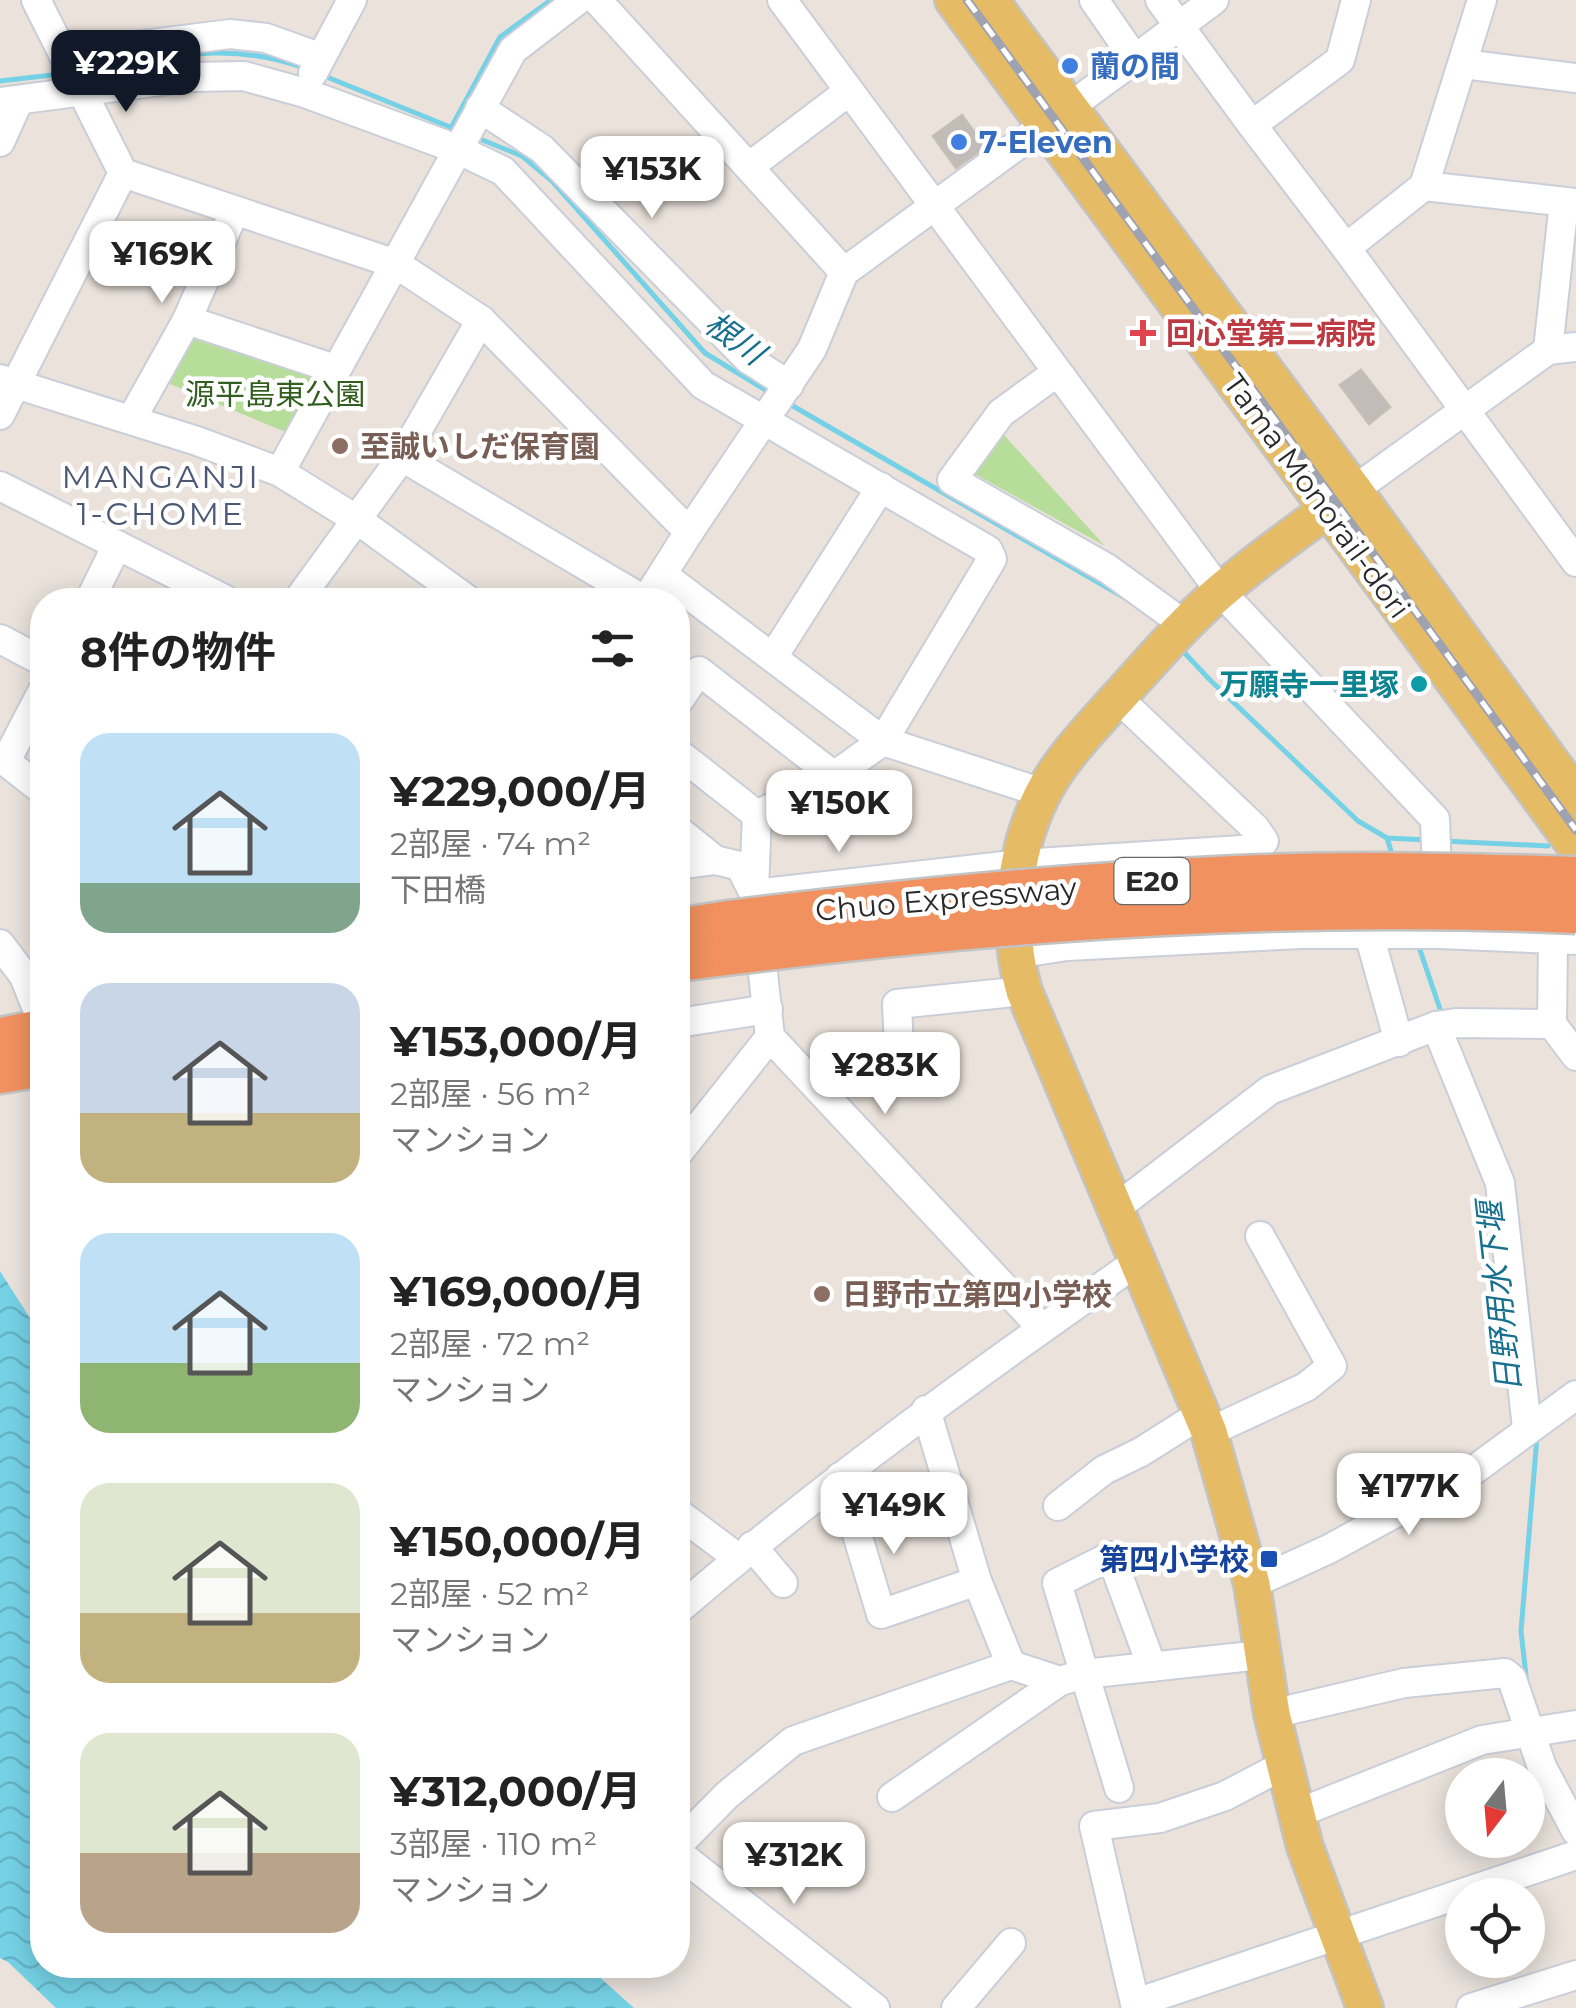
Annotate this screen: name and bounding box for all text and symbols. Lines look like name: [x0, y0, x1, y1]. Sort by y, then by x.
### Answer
pin: ¥229K: [56, 30, 196, 115]
text: ¥229K: [73, 43, 179, 82]
place label: 蘭の間: [1090, 48, 1180, 85]
marker: 蘭の間: [1059, 55, 1081, 77]
place label: 7-Eleven: [979, 124, 1113, 161]
marker: 7-Eleven: [948, 131, 970, 153]
pin: ¥153K: [582, 136, 722, 221]
text: ¥153K: [603, 149, 701, 188]
pin: ¥169K: [92, 221, 232, 306]
text: ¥169K: [111, 234, 213, 273]
water label: 根川: [698, 303, 775, 374]
place label: 回心堂第二病院: [1166, 315, 1376, 352]
marker: 回心堂第二病院: [1130, 320, 1156, 346]
street label: Tama Monorail-dori: [1216, 366, 1418, 626]
park label: 源平島東公園: [185, 376, 365, 413]
place label: 至誠いしだ保育園: [360, 428, 600, 465]
marker: 至誠いしだ保育園: [329, 435, 351, 457]
district label: MANGANJI 1-CHOME: [62, 457, 260, 533]
icon: filters: [585, 621, 640, 676]
text: 8件の物件: [80, 626, 276, 678]
place label: 万願寺一里塚: [1219, 666, 1399, 703]
marker: 万願寺一里塚: [1408, 673, 1430, 695]
text: ¥229,000/月: [390, 765, 650, 817]
pin: ¥150K: [769, 770, 909, 855]
icon: home: [160, 773, 280, 893]
text: ¥150K: [788, 783, 890, 822]
text: 2部屋 · 74 m²: [390, 824, 591, 863]
road number: E20: [1114, 858, 1190, 904]
street label: Chuo Expressway: [814, 869, 1079, 929]
text: 下田橋: [390, 870, 486, 909]
text: ¥153,000/月: [390, 1015, 642, 1067]
icon: home: [160, 1023, 280, 1143]
pin: ¥283K: [815, 1032, 955, 1117]
text: ¥283K: [832, 1045, 938, 1084]
text: 2部屋 · 56 m²: [390, 1074, 591, 1113]
text: マンション: [390, 1120, 550, 1159]
water label: 日野用水下堰: [1469, 1195, 1528, 1395]
text: ¥169,000/月: [390, 1265, 645, 1317]
icon: home: [160, 1273, 280, 1393]
place label: 日野市立第四小学校: [842, 1276, 1112, 1313]
marker: 日野市立第四小学校: [811, 1283, 833, 1305]
text: 2部屋 · 72 m²: [390, 1324, 590, 1363]
text: マンション: [390, 1370, 550, 1409]
pin: ¥177K: [1339, 1453, 1479, 1538]
text: ¥177K: [1359, 1466, 1459, 1505]
pin: ¥149K: [824, 1472, 964, 1557]
text: ¥149K: [842, 1485, 946, 1524]
text: ¥150,000/月: [390, 1515, 645, 1567]
icon: home: [160, 1523, 280, 1643]
place label: 第四小学校: [1099, 1541, 1249, 1578]
marker: 第四小学校: [1258, 1548, 1280, 1570]
text: 2部屋 · 52 m²: [390, 1574, 589, 1613]
text: マンション: [390, 1620, 550, 1659]
north arrow: [1445, 1758, 1545, 1858]
map controls: [1445, 1758, 1545, 1978]
text: ¥312,000/月: [390, 1765, 642, 1817]
icon: home: [160, 1773, 280, 1893]
pin: ¥312K: [724, 1822, 864, 1907]
text: 3部屋 · 110 m²: [390, 1824, 597, 1863]
text: ¥312K: [745, 1835, 843, 1874]
text: マンション: [390, 1870, 550, 1909]
button: locate: [1445, 1878, 1545, 1978]

